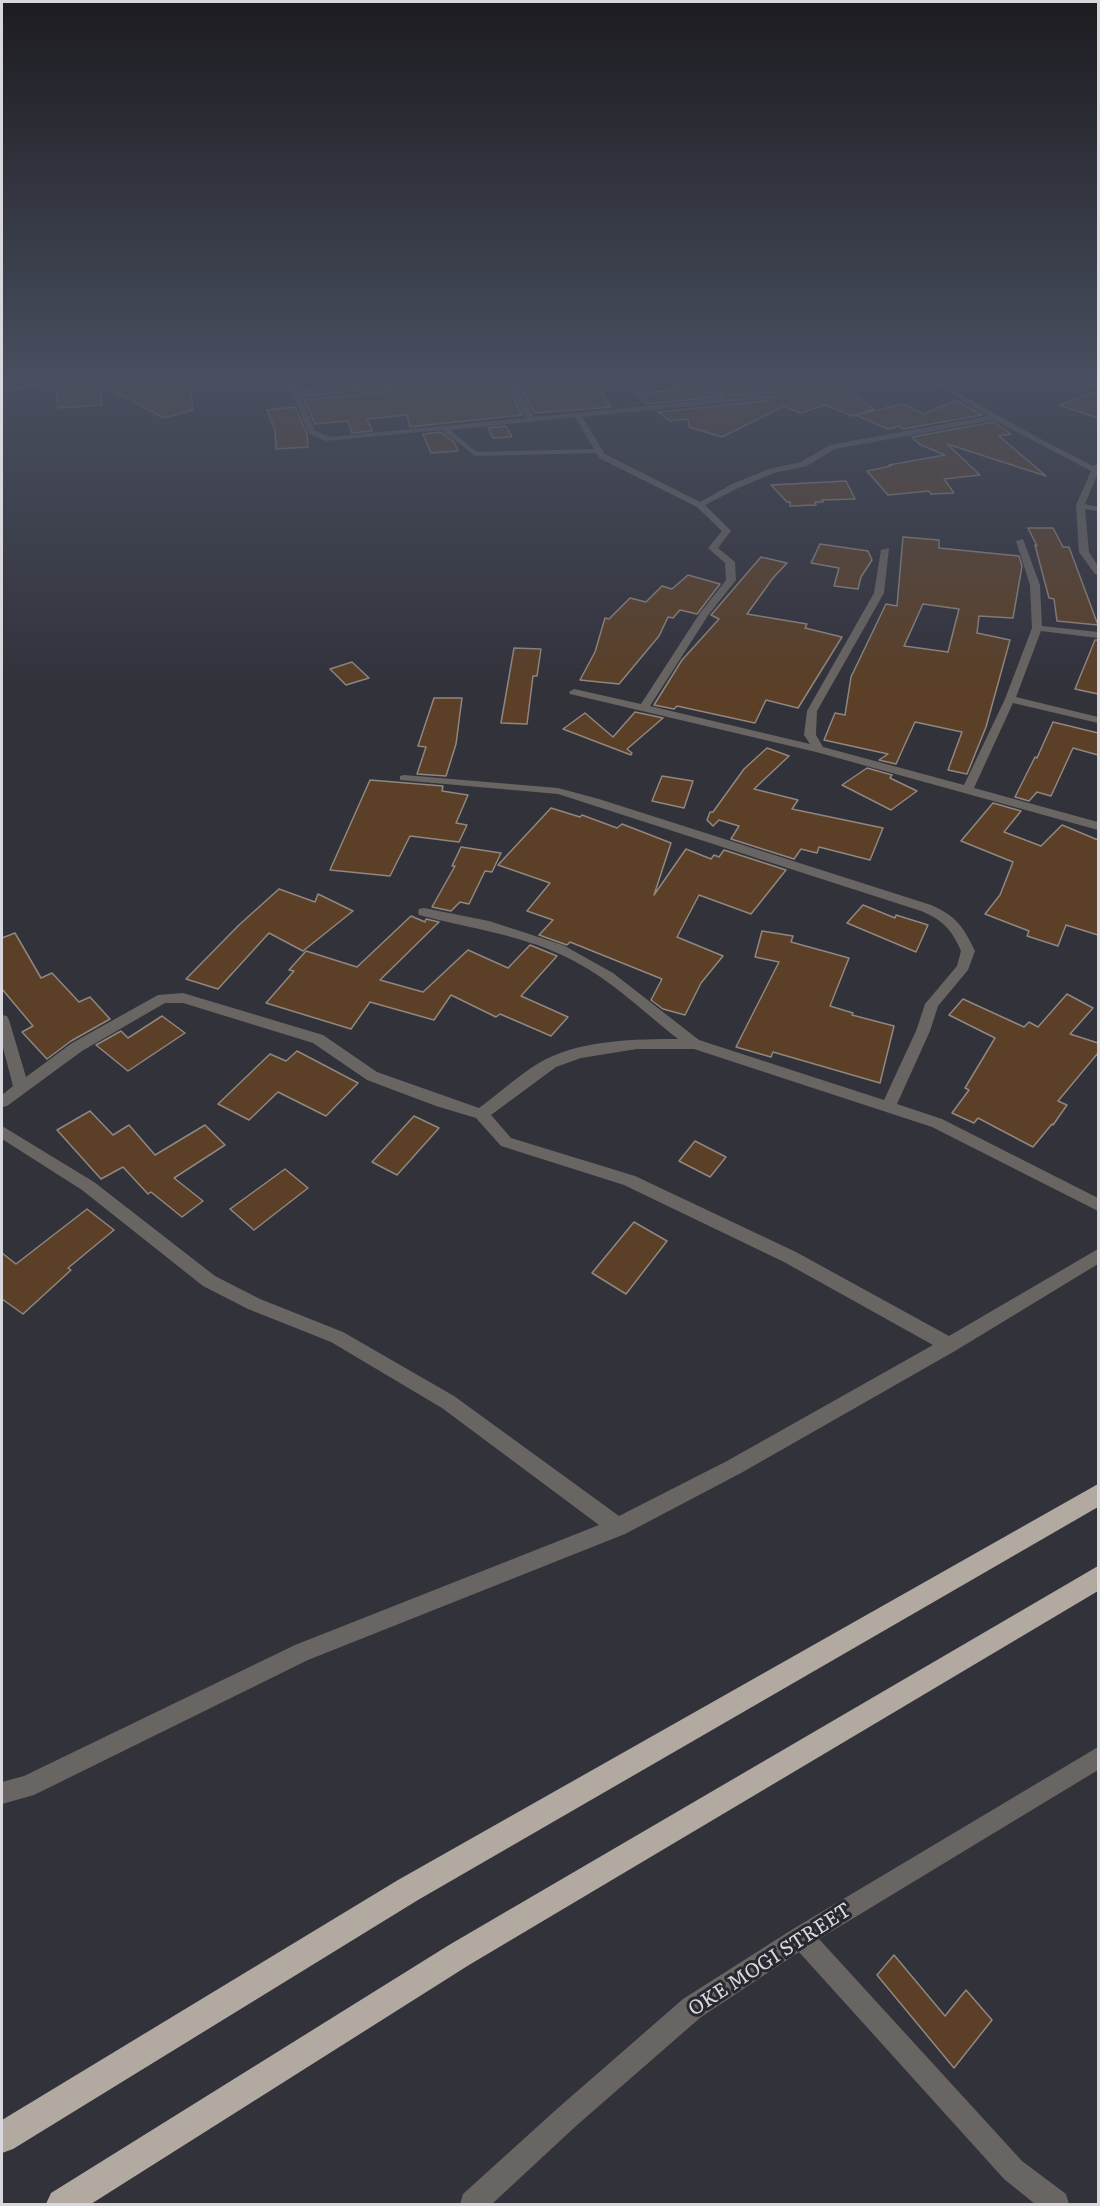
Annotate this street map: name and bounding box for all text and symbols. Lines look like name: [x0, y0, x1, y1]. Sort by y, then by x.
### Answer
street label: OKE MOGI STREET: [684, 1898, 856, 2022]

